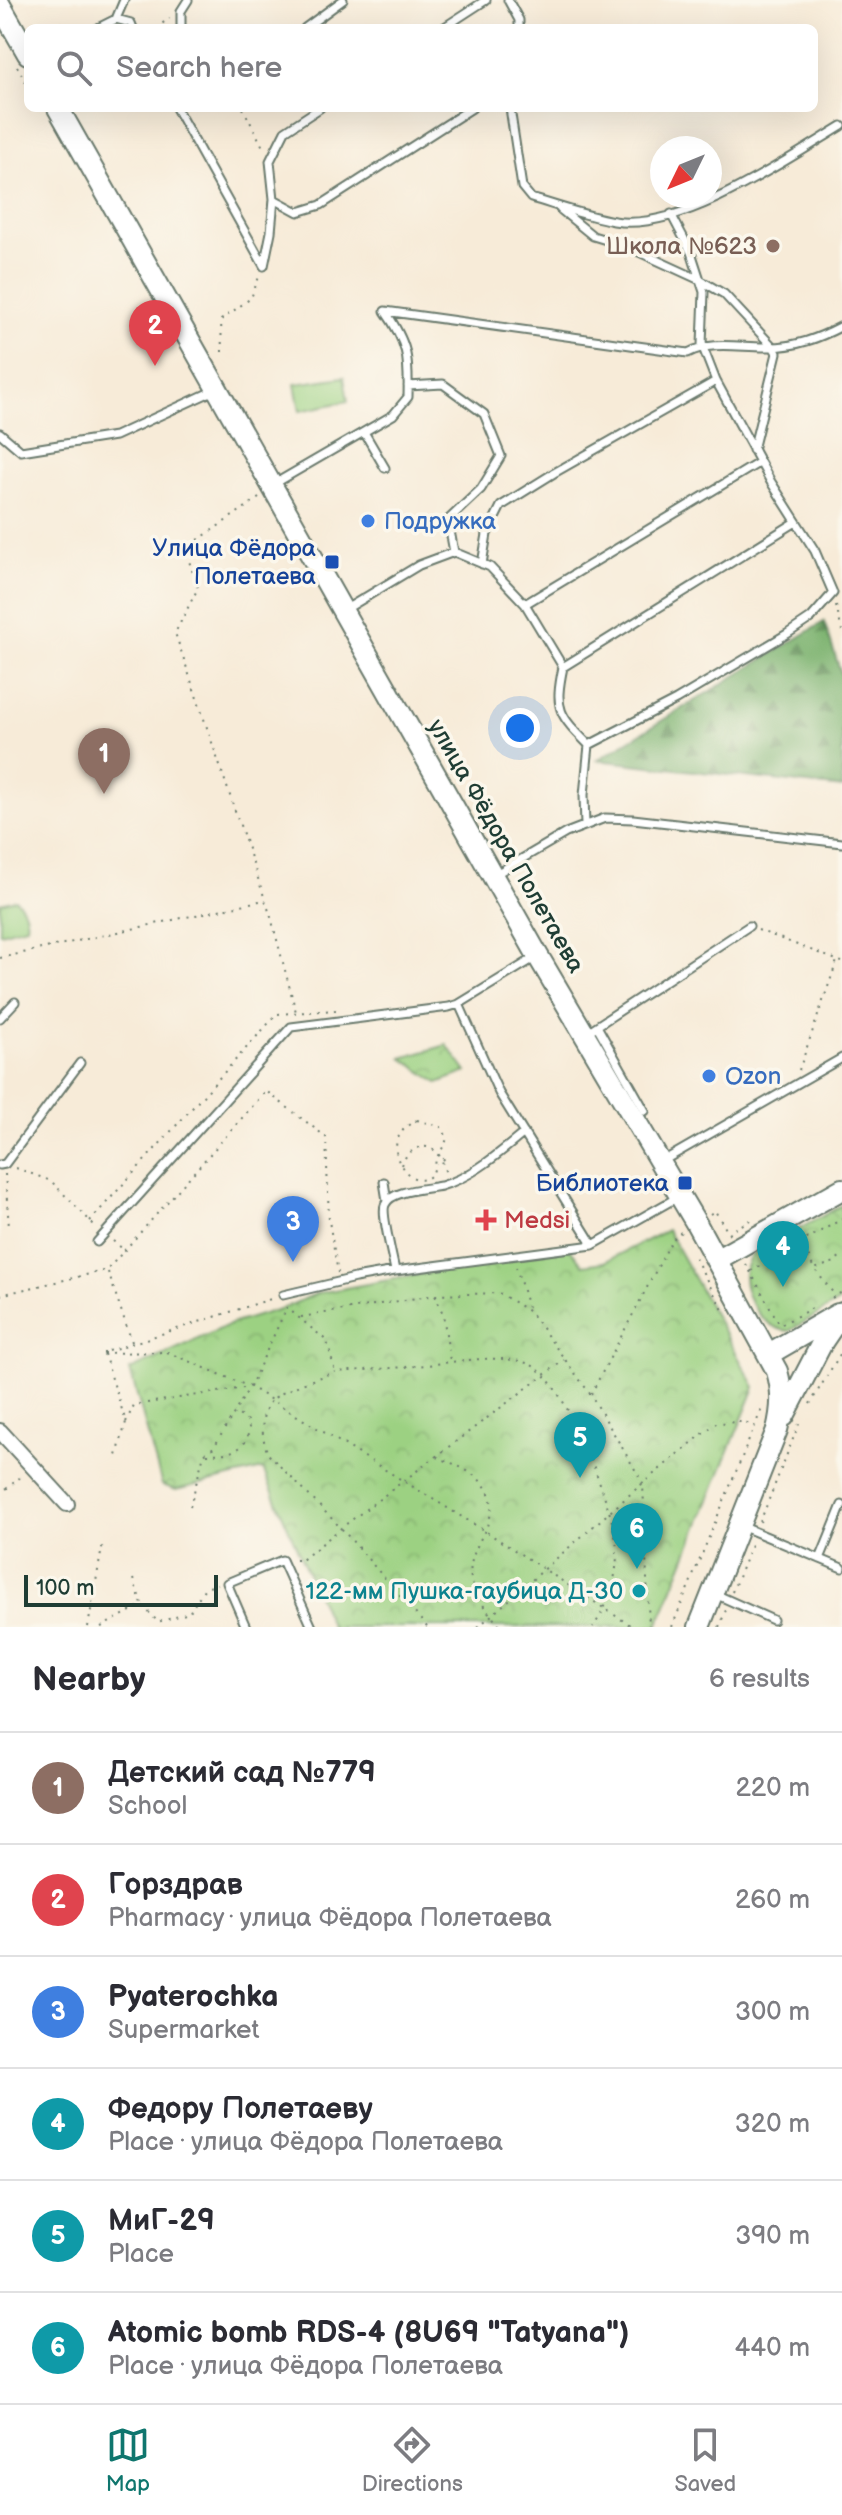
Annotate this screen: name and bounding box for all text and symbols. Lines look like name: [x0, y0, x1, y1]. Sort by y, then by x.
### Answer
search box: [24, 24, 818, 112]
icon: search: [52, 46, 96, 90]
text: Search here: [116, 50, 282, 86]
north arrow: [650, 136, 722, 208]
place label: Школа №623: [606, 232, 757, 261]
marker: Школа №623: [764, 237, 782, 255]
pin: 2: [129, 300, 181, 366]
place label: Подружка: [384, 507, 496, 536]
marker: Подружка: [359, 512, 377, 530]
place label: Улица Фёдора Полетаева: [152, 534, 316, 591]
marker: Улица Фёдора Полетаева: [323, 553, 341, 571]
your location: [500, 708, 540, 748]
street label: улица Фёдора Полетаева: [421, 714, 591, 978]
pin: 1: [78, 728, 130, 794]
place label: Ozon: [725, 1062, 781, 1091]
marker: Ozon: [700, 1067, 718, 1085]
place label: Библиотека: [536, 1169, 669, 1198]
marker: Библиотека: [676, 1174, 694, 1192]
pin: 3: [267, 1196, 319, 1262]
place label: Medsi: [504, 1206, 570, 1235]
marker: Medsi: [475, 1209, 497, 1231]
pin: 4: [757, 1221, 809, 1287]
pin: 5: [554, 1412, 606, 1478]
pin: 6: [611, 1503, 663, 1569]
scale bar: [24, 1571, 218, 1607]
text: 100 m: [36, 1575, 95, 1602]
place label: 122-мм Пушка-гаубица Д-30: [306, 1577, 623, 1606]
marker: 122-мм Пушка-гаубица Д-30: [630, 1582, 648, 1600]
text: Nearby: [32, 1659, 146, 1700]
text: 6 results: [709, 1664, 810, 1695]
text: Детский сад №779: [108, 1755, 376, 1791]
text: 1: [53, 1773, 63, 1804]
text: 220 m: [736, 1773, 810, 1804]
text: School: [108, 1791, 187, 1822]
text: Горздрав: [108, 1867, 243, 1903]
text: 2: [50, 1885, 66, 1916]
text: 260 m: [735, 1885, 810, 1916]
text: Pharmacy · улица Фёдора Полетаева: [108, 1903, 552, 1934]
text: Pyaterochka: [108, 1979, 279, 2015]
text: 3: [50, 1997, 66, 2028]
text: 300 m: [735, 1997, 810, 2028]
text: Supermarket: [108, 2015, 259, 2046]
text: Федору Полетаеву: [108, 2091, 373, 2127]
text: 4: [50, 2109, 66, 2140]
text: 320 m: [735, 2109, 810, 2140]
text: Place · улица Фёдора Полетаева: [108, 2127, 503, 2158]
text: МиГ-29: [108, 2203, 215, 2239]
text: 5: [50, 2221, 66, 2252]
text: 390 m: [735, 2221, 810, 2252]
text: Place: [108, 2239, 174, 2270]
text: Atomic bomb RDS-4 (8U69 "Tatyana"): [108, 2315, 629, 2351]
text: 6: [50, 2333, 66, 2364]
text: 440 m: [734, 2333, 810, 2364]
text: Place · улица Фёдора Полетаева: [108, 2351, 503, 2382]
tab: Map: [106, 2423, 150, 2498]
tab: Directions: [362, 2423, 463, 2498]
tab: Saved: [674, 2423, 736, 2498]

